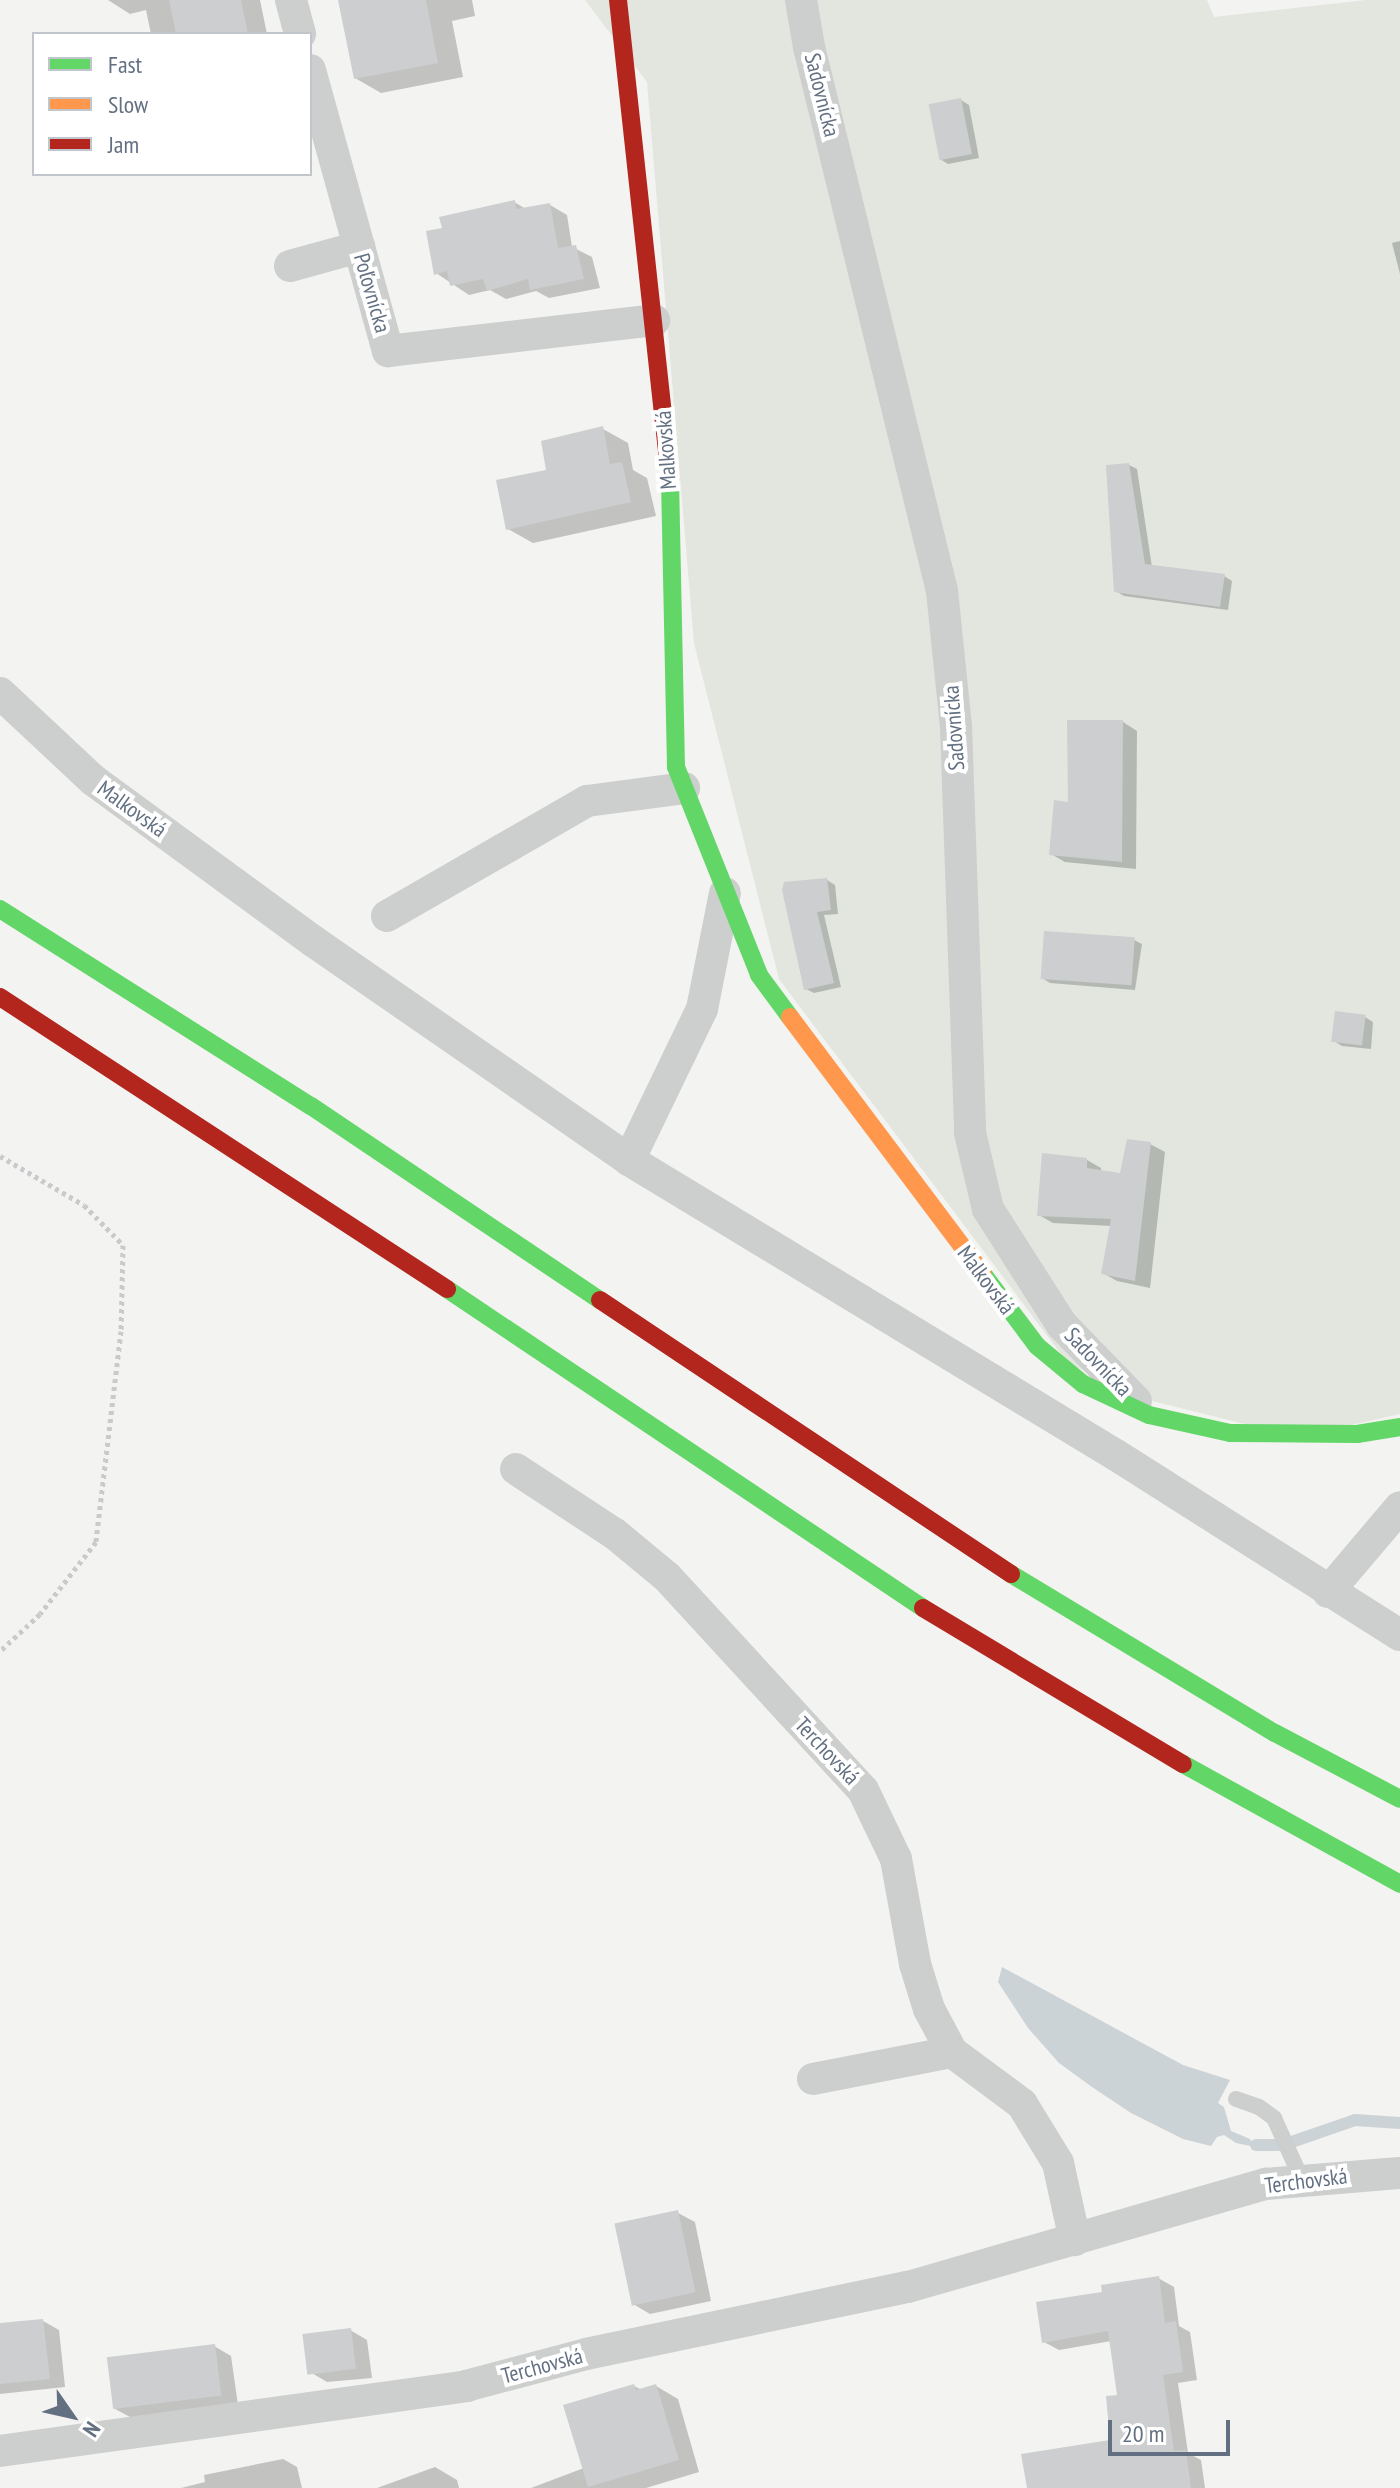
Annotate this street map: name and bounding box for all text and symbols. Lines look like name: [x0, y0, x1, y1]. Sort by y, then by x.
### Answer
legend: [32, 32, 312, 176]
text: Fast: [108, 49, 142, 80]
street label: Sadovnícka: [799, 50, 845, 140]
text: Slow: [108, 89, 148, 120]
text: Jam: [108, 129, 139, 160]
street label: Poľovnícka: [348, 250, 396, 336]
street label: Malkovská: [650, 410, 682, 490]
street label: Sadovnícka: [938, 685, 970, 771]
street label: Malkovská: [92, 775, 172, 843]
street label: Malkovská: [952, 1241, 1020, 1319]
street label: Sadovnícka: [1059, 1322, 1137, 1402]
street label: Terchovská: [789, 1712, 865, 1790]
street label: Terchovská: [1263, 2163, 1349, 2199]
street label: Terchovská: [499, 2343, 585, 2389]
north arrow: [32, 2376, 112, 2456]
scale bar: [1112, 2404, 1234, 2454]
text: N: [77, 2417, 107, 2442]
text: 20 m: [1122, 2418, 1164, 2449]

